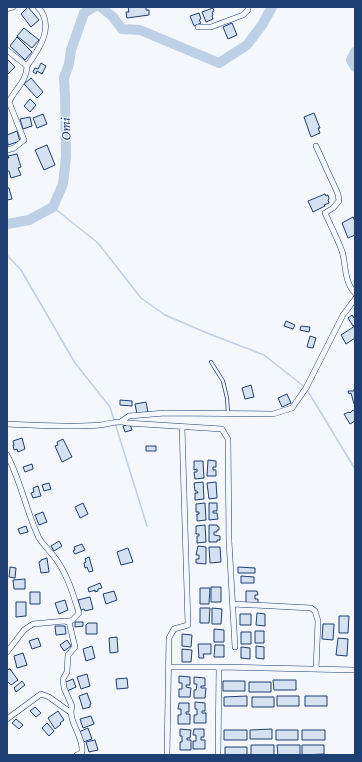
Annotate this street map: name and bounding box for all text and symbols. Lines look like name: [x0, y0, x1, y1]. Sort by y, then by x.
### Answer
water label: Omi: [57, 117, 73, 141]

